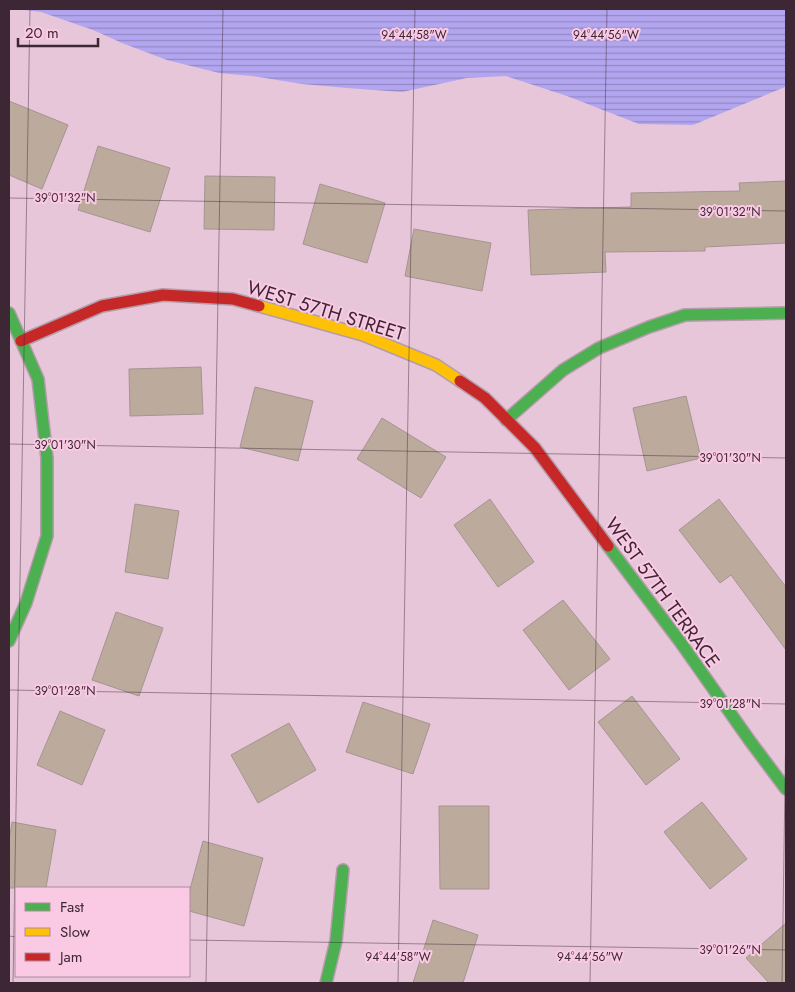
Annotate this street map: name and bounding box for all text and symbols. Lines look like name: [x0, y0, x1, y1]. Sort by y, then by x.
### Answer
scale bar: [18, 15, 98, 47]
text: 20 m: [25, 22, 59, 44]
text: 94°44'58"W: [381, 26, 447, 44]
text: 94°44'56"W: [573, 26, 639, 44]
text: 39°01'32"N: [34, 189, 96, 207]
text: 39°01'32"N: [699, 203, 761, 221]
street label: WEST 57TH STREET: [244, 274, 408, 347]
text: 39°01'30"N: [34, 436, 96, 454]
text: 39°01'30"N: [699, 449, 761, 467]
street label: WEST 57TH TERRACE: [599, 512, 726, 673]
text: 39°01'28"N: [34, 682, 96, 700]
text: 39°01'28"N: [699, 695, 761, 713]
legend: [15, 887, 190, 977]
text: Fast: [60, 896, 84, 918]
text: Slow: [60, 921, 91, 943]
text: 39°01'26"N: [699, 941, 761, 959]
text: Jam: [58, 946, 83, 968]
text: 94°44'58"W: [365, 948, 431, 966]
text: 94°44'56"W: [557, 948, 623, 966]

